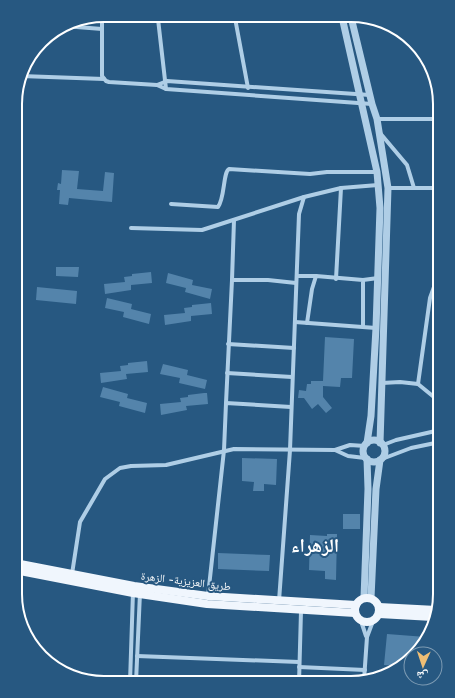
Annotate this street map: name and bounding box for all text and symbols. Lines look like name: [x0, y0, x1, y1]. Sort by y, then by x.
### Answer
district label: الزهراء: [291, 534, 339, 557]
street label: طريق العزيزية- الزهرة: [140, 570, 232, 593]
north arrow: [403, 646, 443, 686]
text: ش: [416, 668, 429, 682]

